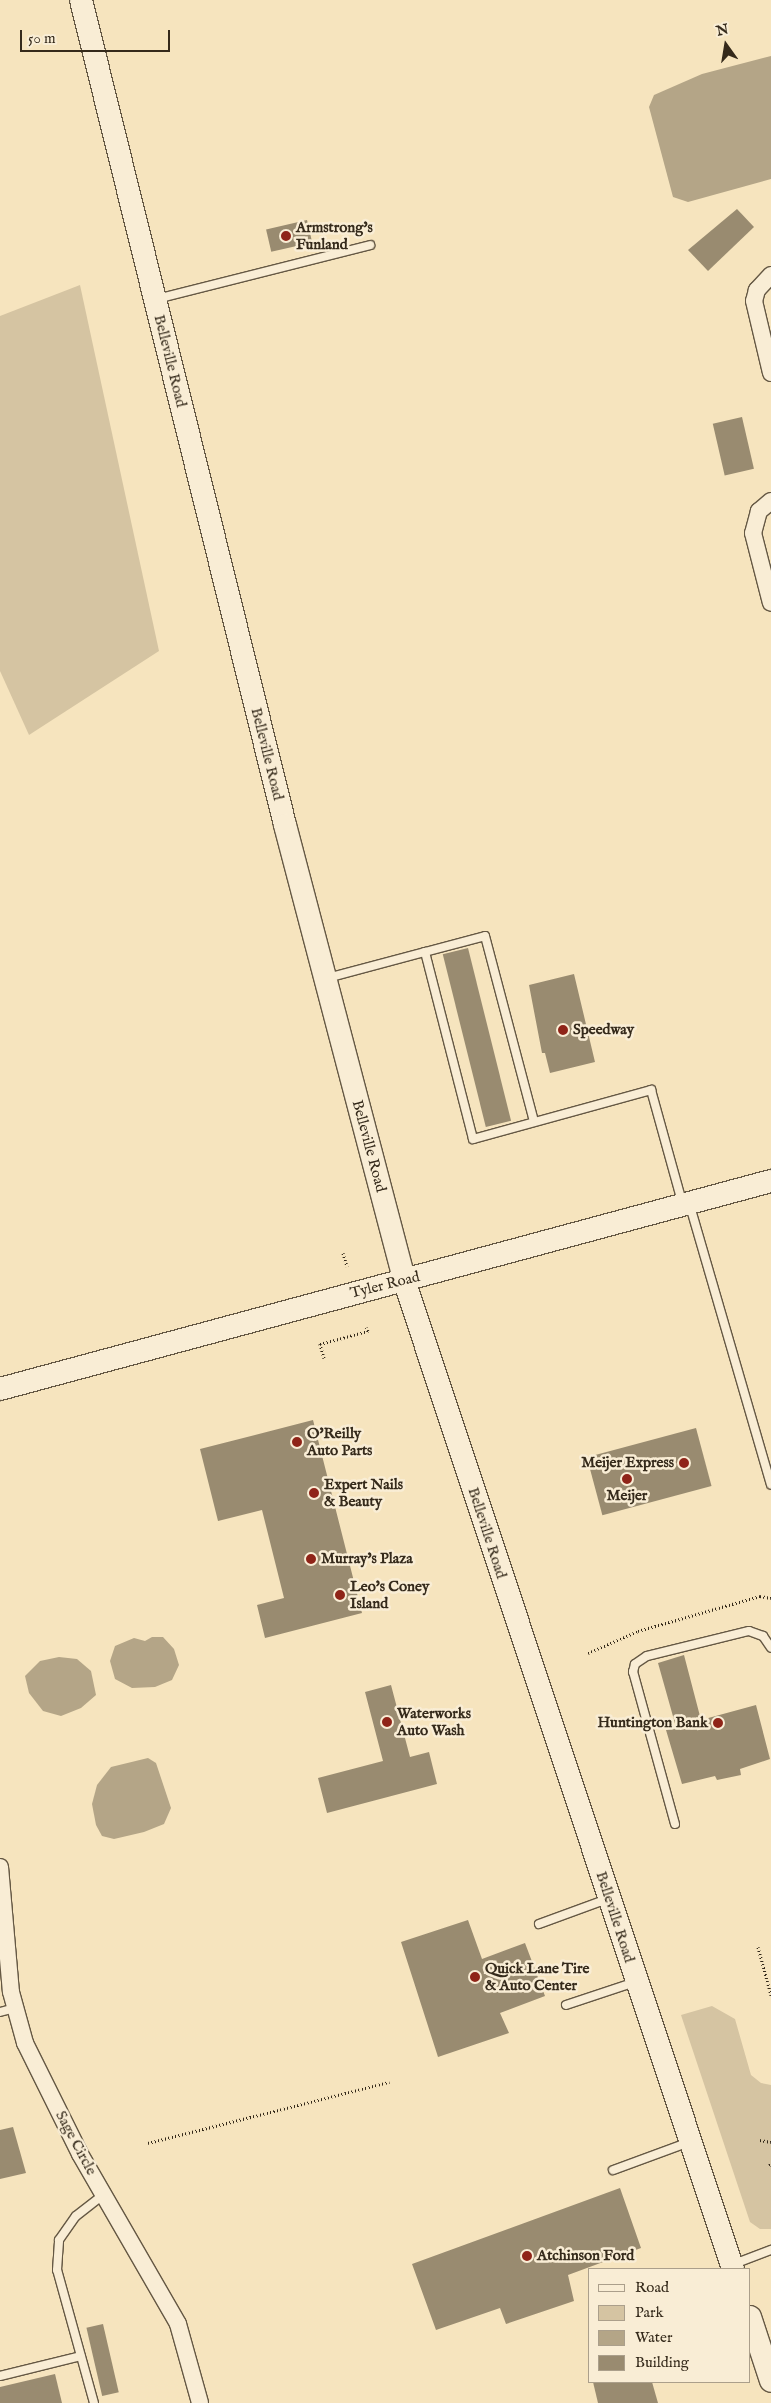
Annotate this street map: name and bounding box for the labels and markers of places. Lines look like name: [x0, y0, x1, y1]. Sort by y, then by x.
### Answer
place label: Armstrong's Funland: [296, 218, 373, 253]
marker: Armstrong's Funland: [280, 230, 292, 242]
place label: Speedway: [573, 1021, 634, 1039]
marker: Speedway: [557, 1024, 569, 1036]
place label: O'Reilly Auto Parts: [307, 1424, 372, 1459]
marker: O'Reilly Auto Parts: [291, 1436, 303, 1448]
place label: Meijer Express: [581, 1454, 674, 1472]
marker: Meijer Express: [678, 1457, 690, 1469]
marker: Meijer: [621, 1473, 633, 1485]
place label: Expert Nails & Beauty: [324, 1475, 403, 1510]
marker: Expert Nails & Beauty: [308, 1487, 320, 1499]
place label: Meijer: [607, 1487, 647, 1505]
place label: Murray's Plaza: [321, 1550, 413, 1568]
marker: Murray's Plaza: [305, 1553, 317, 1565]
place label: Leo's Coney Island: [350, 1577, 429, 1612]
marker: Leo's Coney Island: [334, 1589, 346, 1601]
place label: Waterworks Auto Wash: [397, 1704, 471, 1739]
place label: Huntington Bank: [597, 1714, 708, 1732]
marker: Waterworks Auto Wash: [381, 1716, 393, 1728]
marker: Huntington Bank: [712, 1717, 724, 1729]
place label: Quick Lane Tire & Auto Center: [485, 1959, 589, 1994]
marker: Quick Lane Tire & Auto Center: [469, 1971, 481, 1983]
place label: Atchinson Ford: [537, 2247, 634, 2265]
marker: Atchinson Ford: [521, 2250, 533, 2262]

